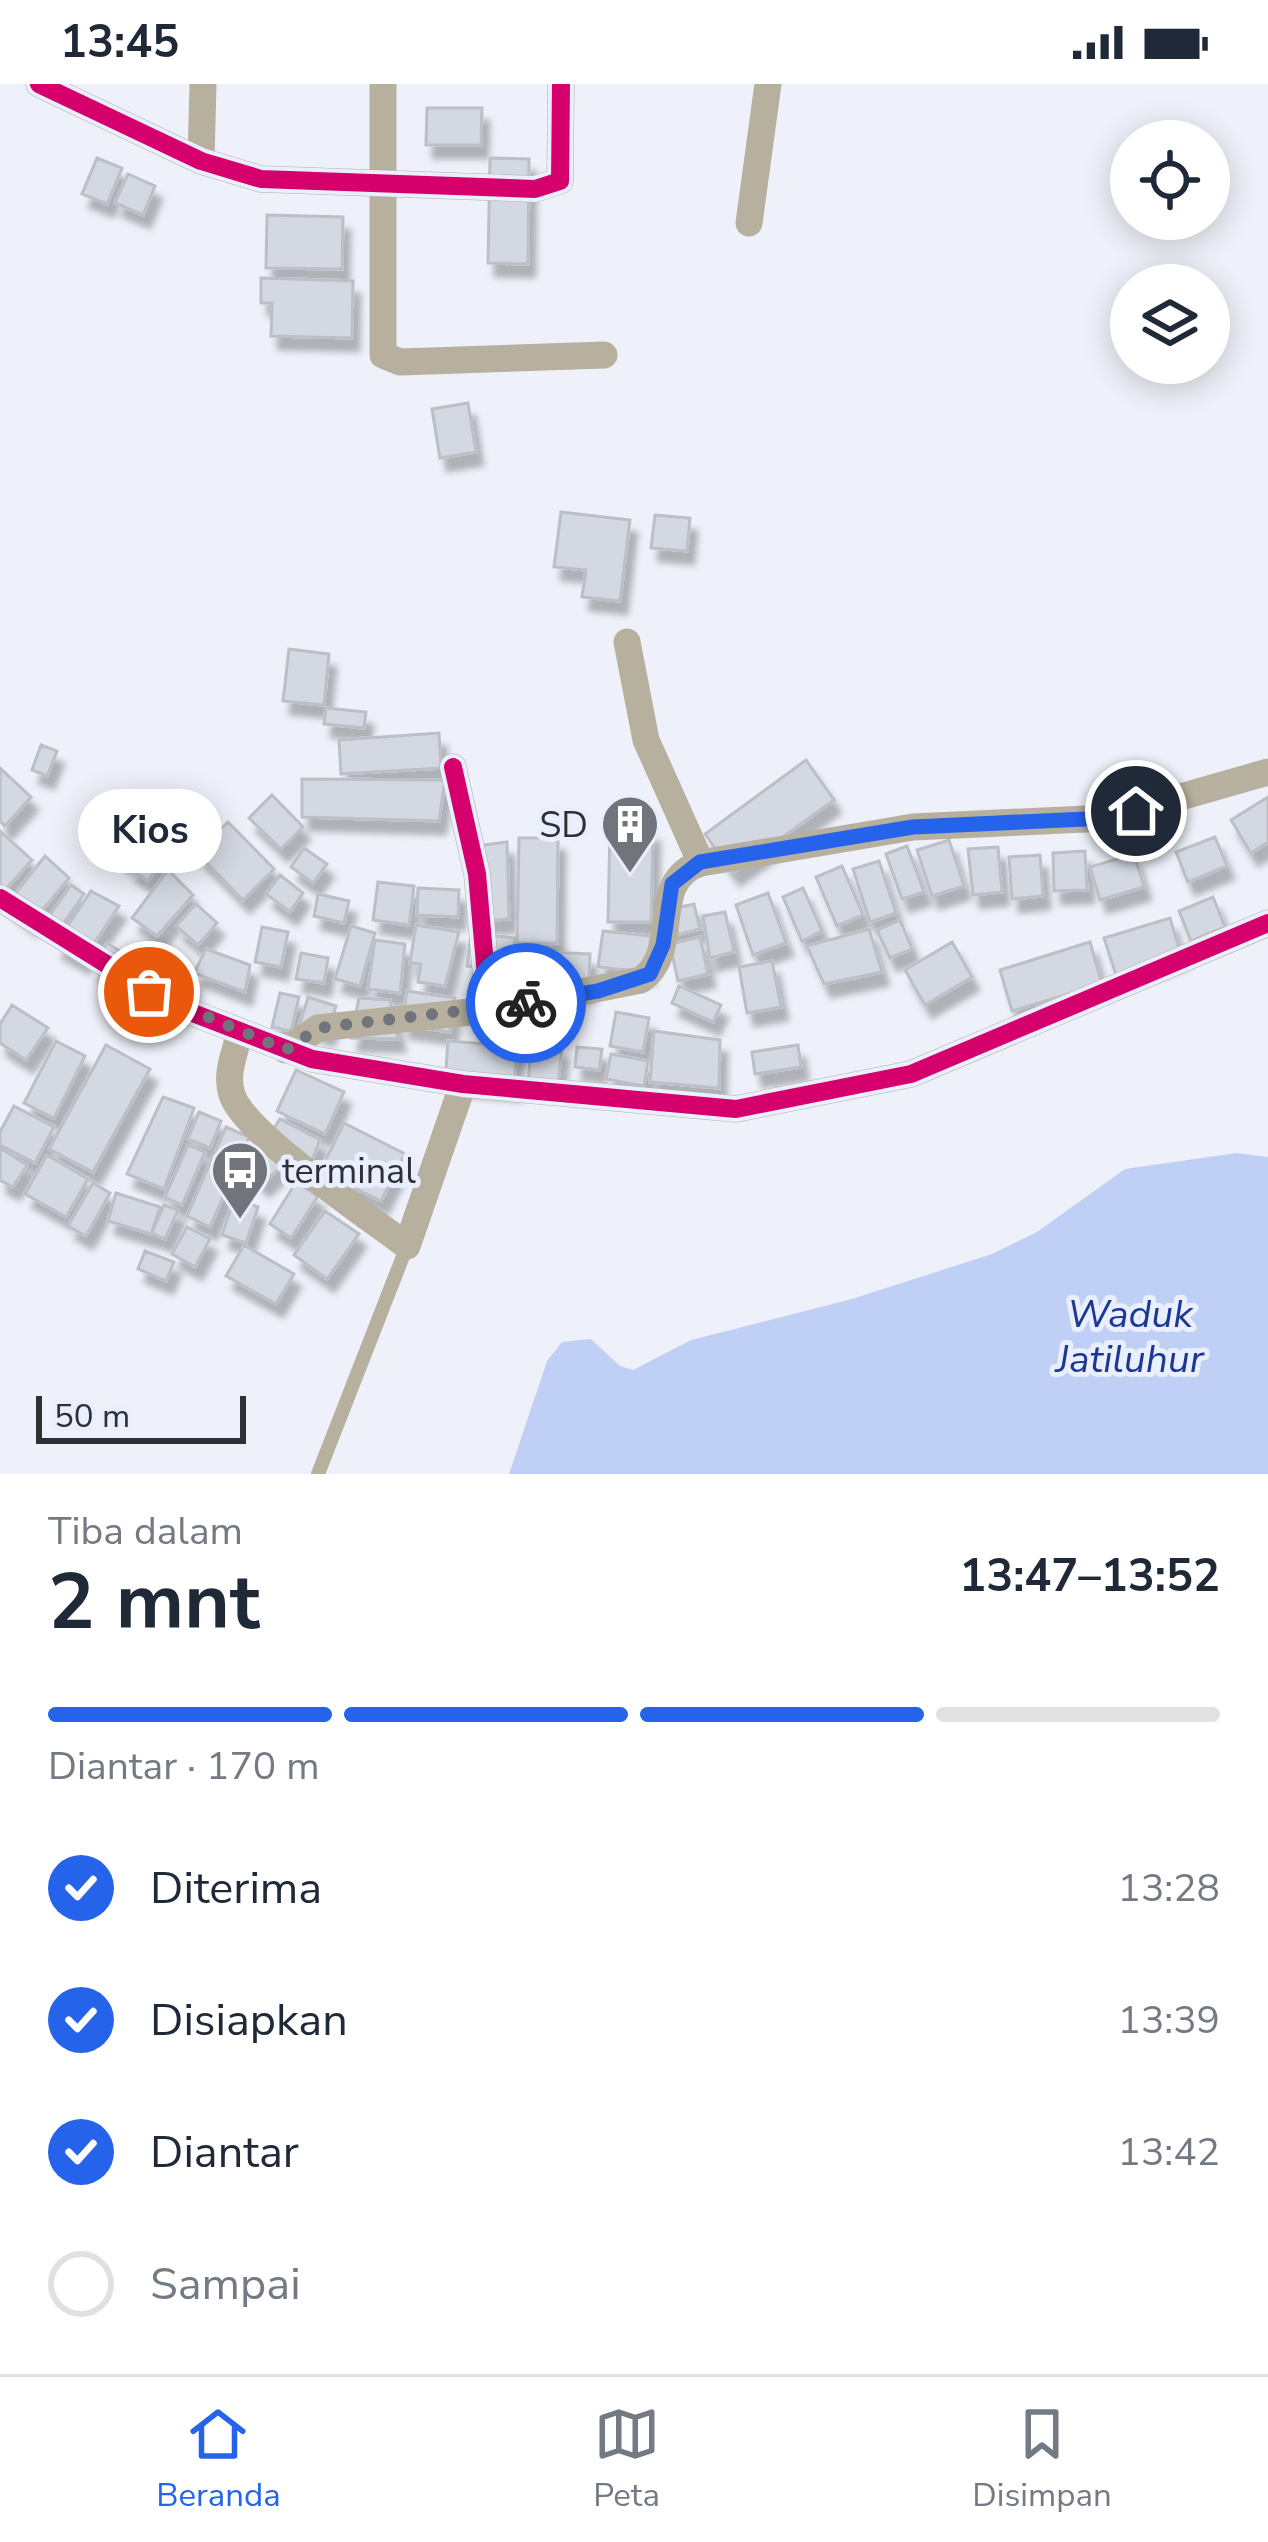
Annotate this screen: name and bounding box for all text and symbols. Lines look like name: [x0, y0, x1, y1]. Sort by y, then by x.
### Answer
text: 13:45: [60, 12, 179, 73]
map controls: [1110, 120, 1230, 384]
button: locate: [1110, 120, 1230, 240]
button: layers: [1110, 264, 1230, 384]
pin: [1085, 760, 1187, 862]
icon: home: [1103, 778, 1169, 844]
callout: Kios: [77, 788, 221, 872]
building icon: SD: [599, 793, 661, 875]
place label: SD: [539, 801, 588, 850]
text: Kios: [111, 804, 189, 857]
pin: [98, 941, 200, 1043]
courier: [466, 943, 586, 1063]
icon: bag: [116, 959, 182, 1025]
icon: bike: [493, 970, 559, 1036]
bus stop icon: terminal: [209, 1139, 271, 1221]
place label: terminal: [282, 1147, 416, 1196]
water label: Waduk Jatiluhur: [1054, 1288, 1205, 1386]
scale bar: [36, 1390, 246, 1443]
text: 50 m: [54, 1394, 130, 1439]
text: Tiba dalam: [48, 1505, 243, 1558]
text: 13:47–13:52: [959, 1546, 1220, 1607]
text: 2 mnt: [48, 1549, 260, 1656]
text: Diantar · 170 m: [48, 1740, 320, 1793]
icon: check: [48, 1855, 114, 1921]
text: Diterima: [150, 1858, 322, 1919]
text: 13:28: [1118, 1862, 1220, 1915]
icon: check: [48, 1987, 114, 2053]
text: Disiapkan: [150, 1990, 348, 2051]
text: 13:39: [1118, 1994, 1220, 2047]
icon: check: [48, 2119, 114, 2185]
text: Diantar: [150, 2122, 299, 2183]
text: 13:42: [1118, 2126, 1220, 2179]
text: Sampai: [150, 2254, 301, 2315]
tab: Beranda: [156, 2401, 281, 2518]
tab: Peta: [593, 2401, 660, 2518]
tab: Disimpan: [972, 2401, 1112, 2518]

